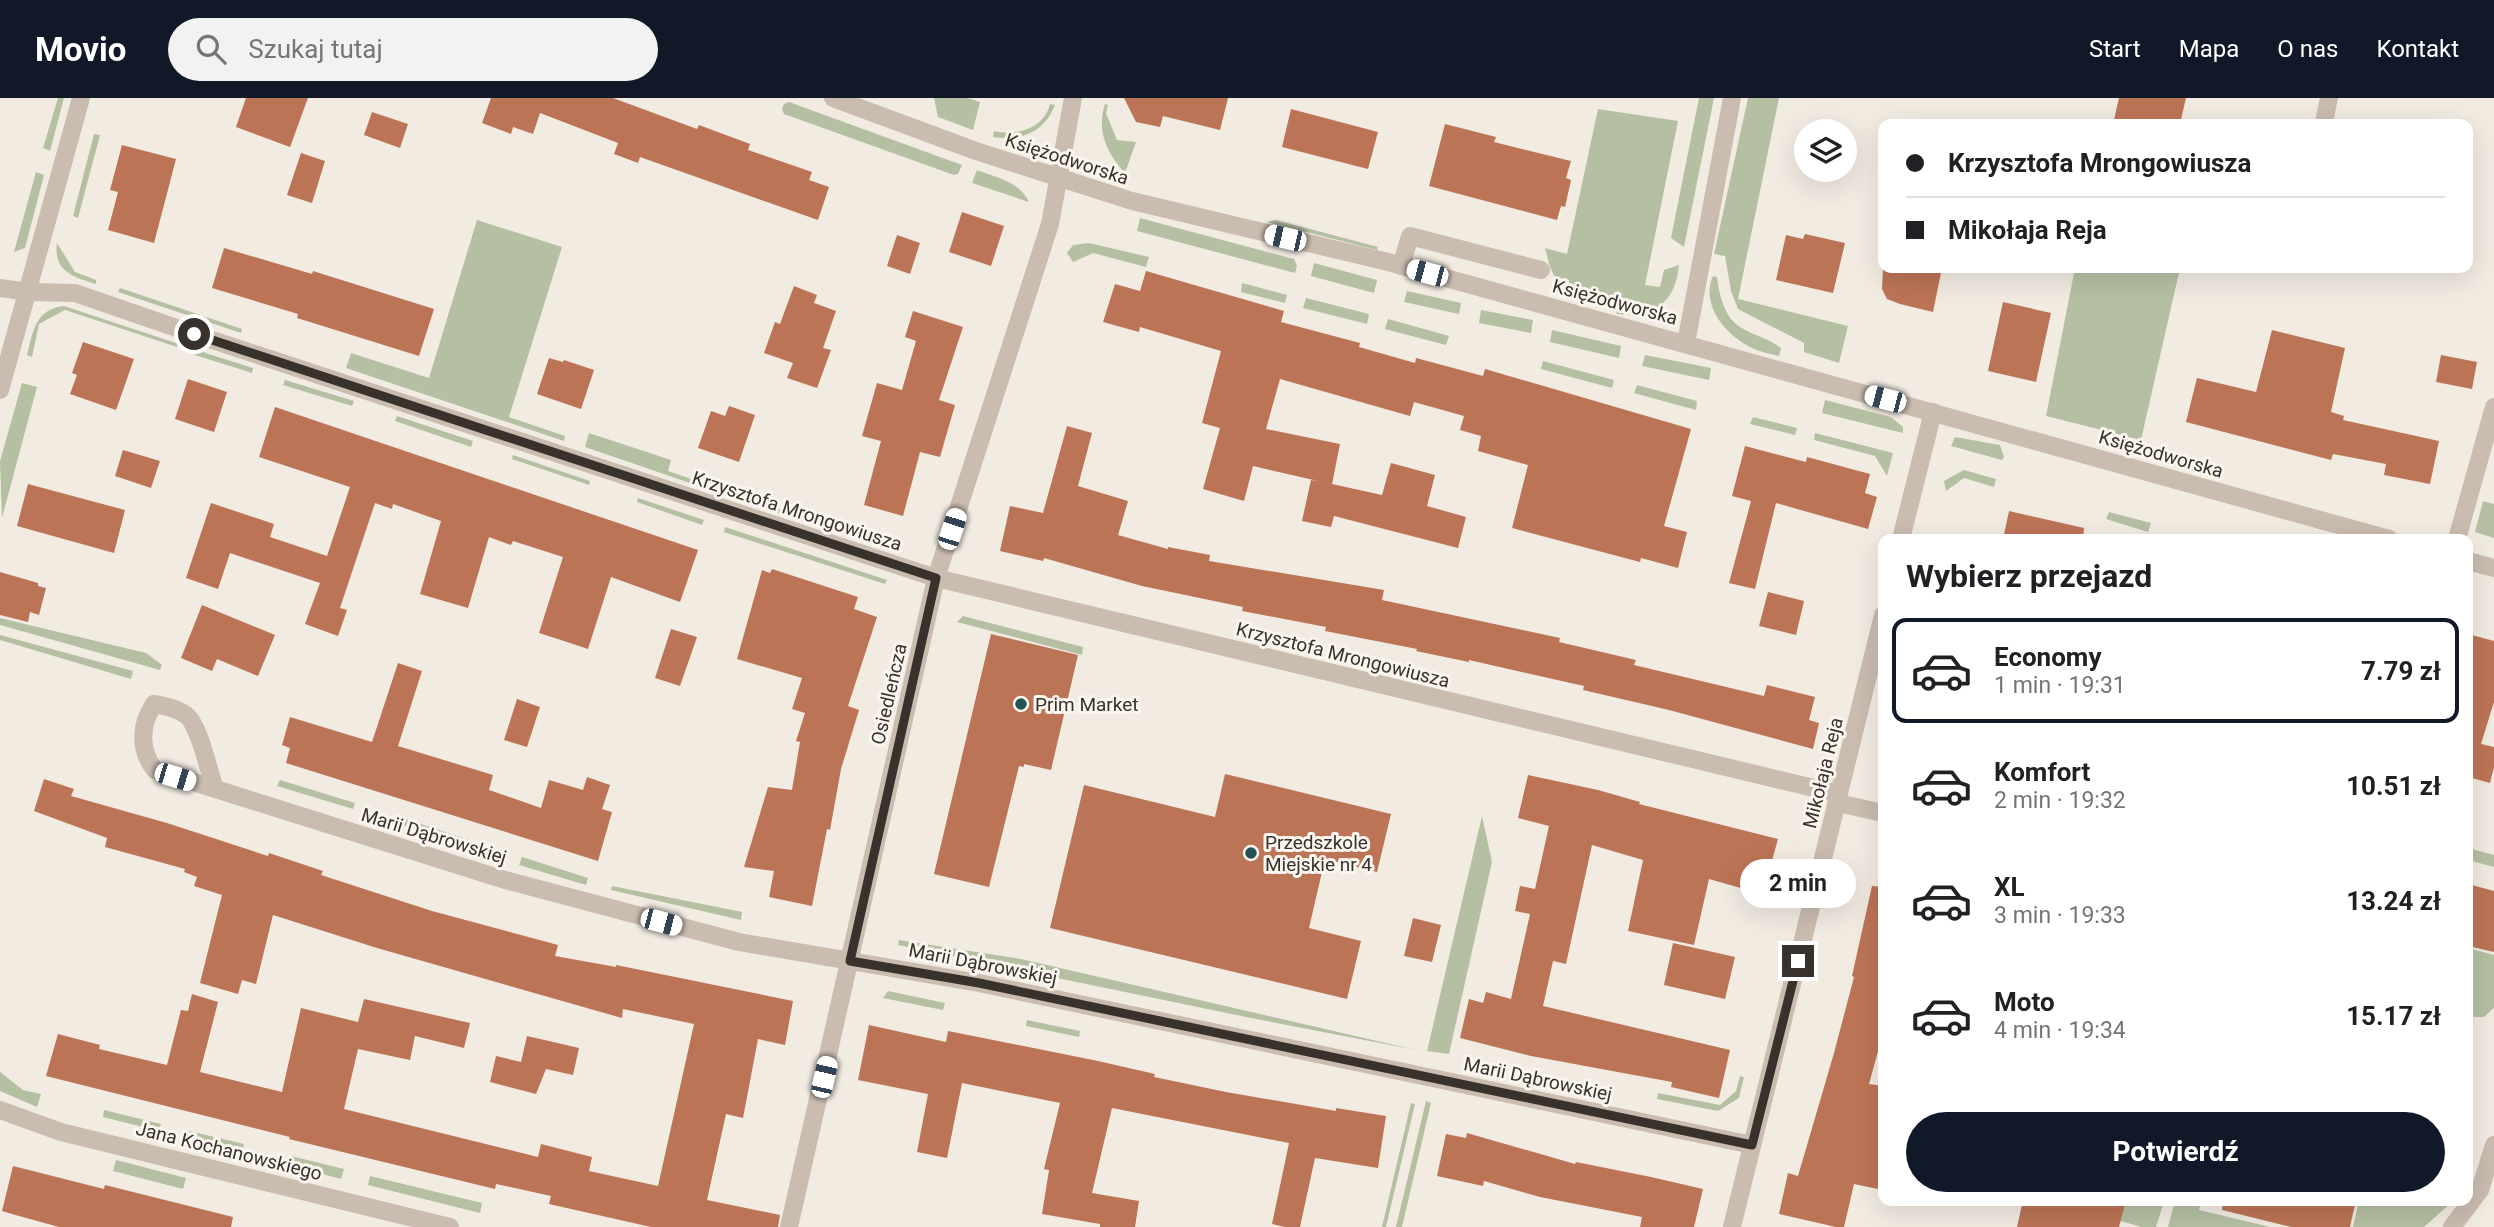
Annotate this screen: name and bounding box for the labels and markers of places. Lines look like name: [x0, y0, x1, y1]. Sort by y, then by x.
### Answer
place label: Prim Market: [1035, 693, 1139, 716]
marker: Prim Market: [1013, 696, 1029, 712]
place label: Przedszkole Miejskie nr 4: [1265, 831, 1372, 876]
marker: Przedszkole Miejskie nr 4: [1243, 845, 1259, 861]

